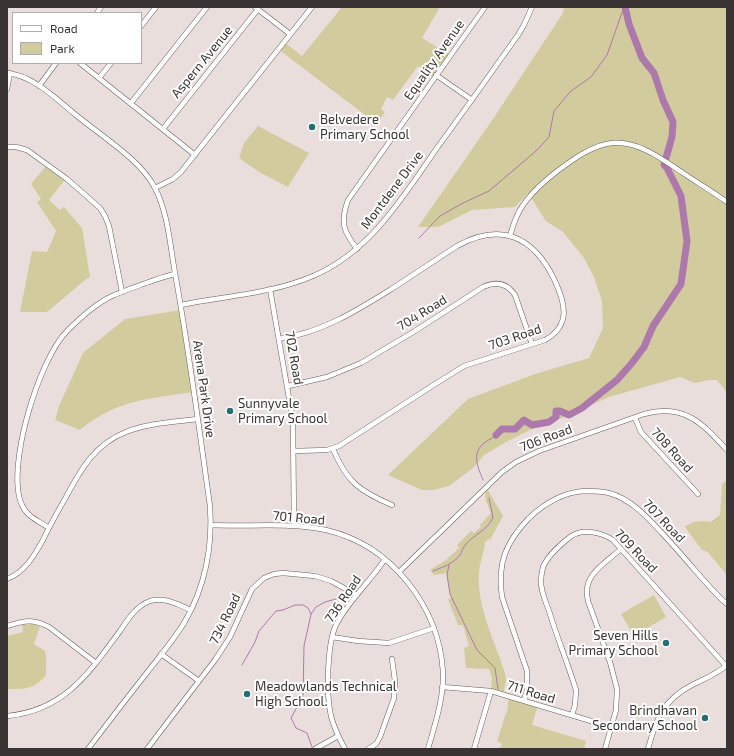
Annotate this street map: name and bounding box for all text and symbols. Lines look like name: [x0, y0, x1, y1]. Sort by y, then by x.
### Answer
legend: [12, 12, 142, 64]
street label: Equality Avenue: [400, 17, 468, 103]
text: Road: [50, 21, 78, 35]
street label: Aspern Avenue: [168, 23, 236, 101]
text: Park: [50, 41, 75, 55]
place label: Belvedere Primary School: [320, 112, 409, 143]
marker: Belvedere Primary School: [307, 122, 317, 132]
street label: Montdene Drive: [357, 148, 427, 232]
street label: 704 Road: [394, 292, 450, 334]
street label: 703 Road: [487, 321, 543, 353]
street label: 702 Road: [282, 330, 306, 386]
street label: Arena Park Drive: [189, 339, 219, 439]
place label: Sunnyvale Primary School: [238, 396, 327, 427]
marker: Sunnyvale Primary School: [225, 406, 235, 416]
street label: 706 Road: [518, 421, 574, 455]
street label: 708 Road: [648, 424, 696, 476]
street label: 707 Road: [640, 496, 688, 546]
street label: 701 Road: [272, 508, 326, 528]
street label: 709 Road: [611, 526, 661, 576]
street label: 736 Road: [321, 572, 365, 626]
street label: 734 Road: [206, 591, 244, 647]
place label: Seven Hills Primary School: [569, 628, 658, 659]
marker: Seven Hills Primary School: [661, 638, 671, 648]
street label: 711 Road: [505, 677, 557, 707]
place label: Meadowlands Technical High School.: [255, 679, 397, 710]
marker: Meadowlands Technical High School.: [242, 689, 252, 699]
place label: Brindhavan Secondary School: [592, 703, 697, 734]
marker: Brindhavan Secondary School: [700, 713, 710, 723]

